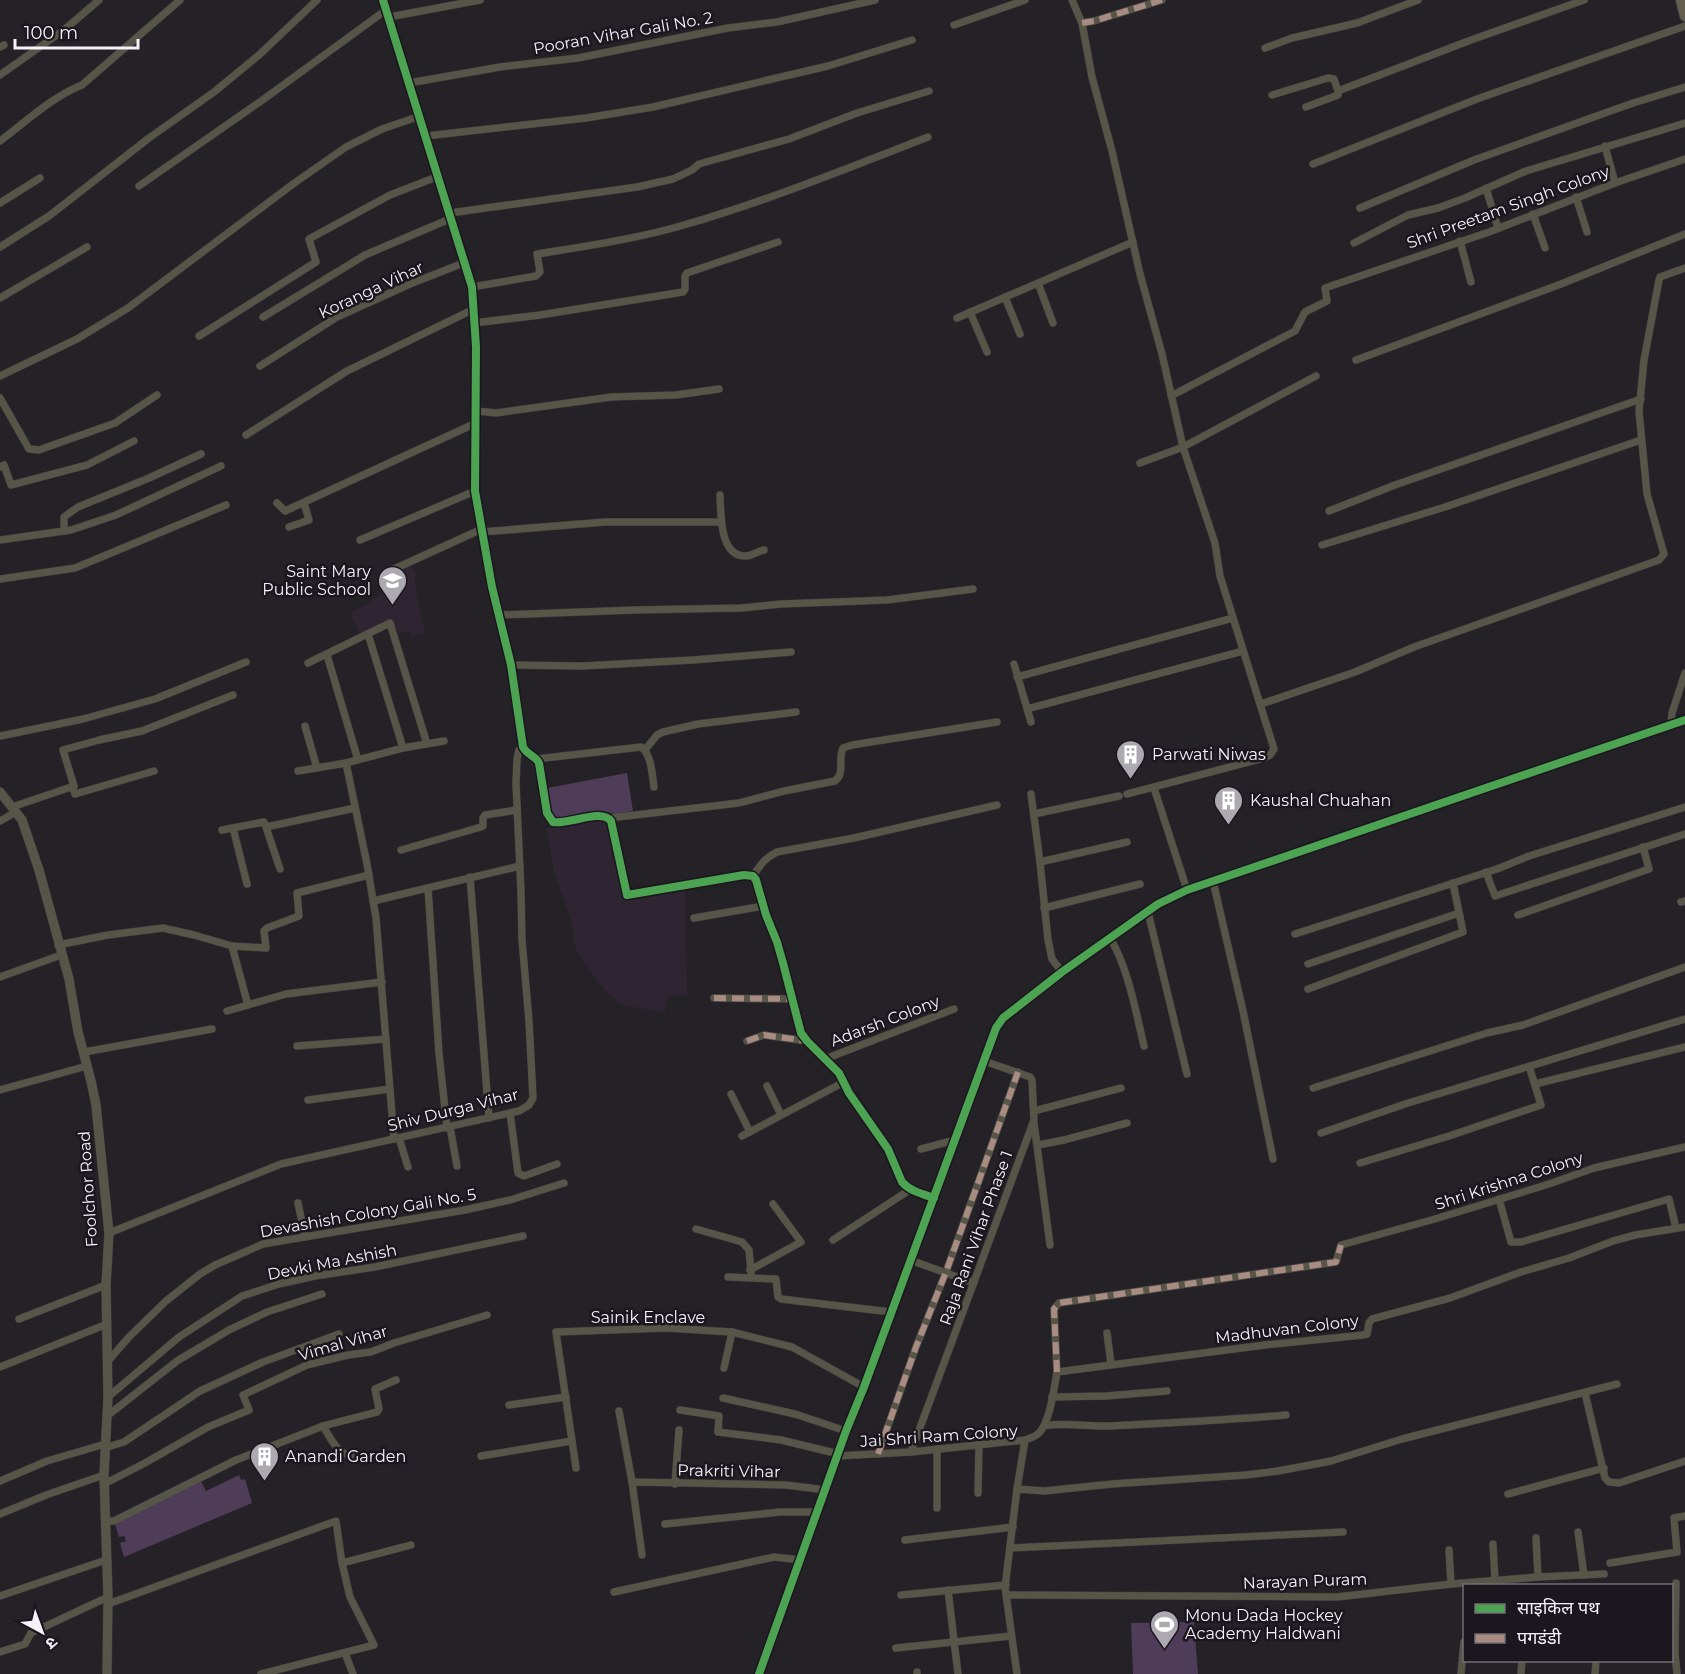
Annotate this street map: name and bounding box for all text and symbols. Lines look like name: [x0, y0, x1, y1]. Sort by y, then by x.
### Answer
street label: Pooran Vihar Gali No. 2: [532, 8, 714, 58]
scale bar: [15, 12, 138, 50]
text: 100 m: [24, 22, 78, 44]
street label: Shri Preetam Singh Colony: [1404, 161, 1612, 253]
street label: Koranga Vihar: [316, 257, 426, 323]
place label: Saint Mary Public School: [262, 562, 371, 599]
school or university icon: Saint Mary Public School: [376, 564, 408, 606]
building icon: Parwati Niwas: [1115, 738, 1147, 780]
place label: Parwati Niwas: [1152, 745, 1266, 764]
building icon: Kaushal Chuahan: [1213, 784, 1245, 826]
place label: Kaushal Chuahan: [1250, 791, 1391, 810]
street label: Adarsh Colony: [828, 991, 943, 1051]
street label: Shiv Durga Vihar: [385, 1085, 521, 1135]
street label: Foolchor Road: [74, 1130, 102, 1248]
street label: Raja Rani Vihar Phase 1: [936, 1148, 1016, 1328]
street label: Shri Krishna Colony: [1432, 1148, 1586, 1214]
street label: Devashish Colony Gali No. 5: [258, 1185, 478, 1241]
street label: Devki Ma Ashish: [266, 1240, 398, 1284]
street label: Sainik Enclave: [591, 1308, 705, 1327]
street label: Madhuvan Colony: [1214, 1311, 1360, 1347]
street label: Vimal Vihar: [296, 1321, 390, 1365]
street label: Jai Shri Ram Colony: [859, 1421, 1019, 1451]
building icon: Anandi Garden: [248, 1440, 280, 1482]
place label: Anandi Garden: [285, 1447, 406, 1466]
street label: Prakriti Vihar: [677, 1461, 781, 1481]
street label: Narayan Puram: [1242, 1569, 1368, 1593]
legend: [1463, 1584, 1673, 1662]
text: साइकिल पथ: [1517, 1597, 1600, 1619]
north arrow: [12, 1602, 72, 1662]
place label: Monu Dada Hockey Academy Haldwani: [1185, 1606, 1343, 1643]
sports icon: Monu Dada Hockey Academy Haldwani: [1148, 1608, 1180, 1650]
text: पगडंडी: [1517, 1627, 1562, 1649]
text: उ: [41, 1633, 61, 1654]

